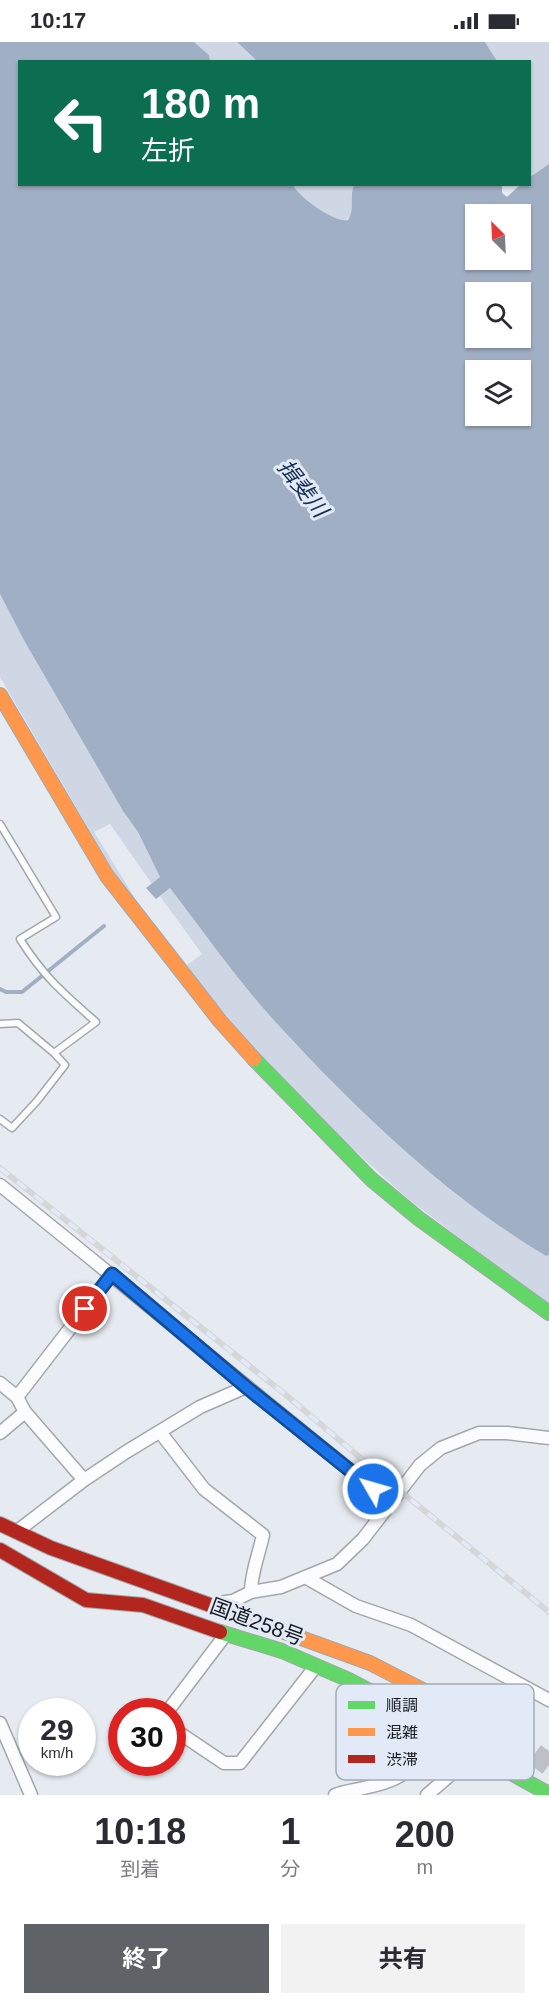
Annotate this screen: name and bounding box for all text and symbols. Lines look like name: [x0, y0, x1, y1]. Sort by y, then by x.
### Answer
text: 10:17: [30, 8, 86, 33]
text: 180 m: [141, 80, 260, 127]
icon: left: [42, 84, 120, 162]
text: 左折: [141, 136, 195, 166]
north arrow: [465, 204, 531, 270]
map controls: [465, 204, 531, 426]
button: search: [465, 282, 531, 348]
button: layers: [465, 360, 531, 426]
water label: 揖斐川: [272, 455, 334, 524]
pin: [59, 1283, 110, 1334]
icon: arrive: [68, 1292, 101, 1325]
position arrow: [341, 1457, 405, 1521]
street label: 国道258号: [207, 1594, 307, 1649]
legend: [336, 1684, 534, 1780]
text: 順調: [386, 1697, 418, 1714]
speed limit sign: 30: [108, 1698, 186, 1776]
text: 29: [40, 1713, 74, 1746]
text: 混雑: [386, 1724, 418, 1741]
text: km/h: [41, 1744, 73, 1761]
text: 渋滞: [386, 1751, 418, 1768]
text: 10:18: [94, 1811, 186, 1852]
text: 1: [280, 1811, 301, 1852]
text: 200: [395, 1814, 455, 1855]
text: m: [416, 1856, 433, 1878]
text: 到着: [120, 1858, 160, 1880]
text: 分: [281, 1858, 301, 1880]
button: 終了: [24, 1924, 269, 1993]
button: 共有: [281, 1924, 525, 1993]

